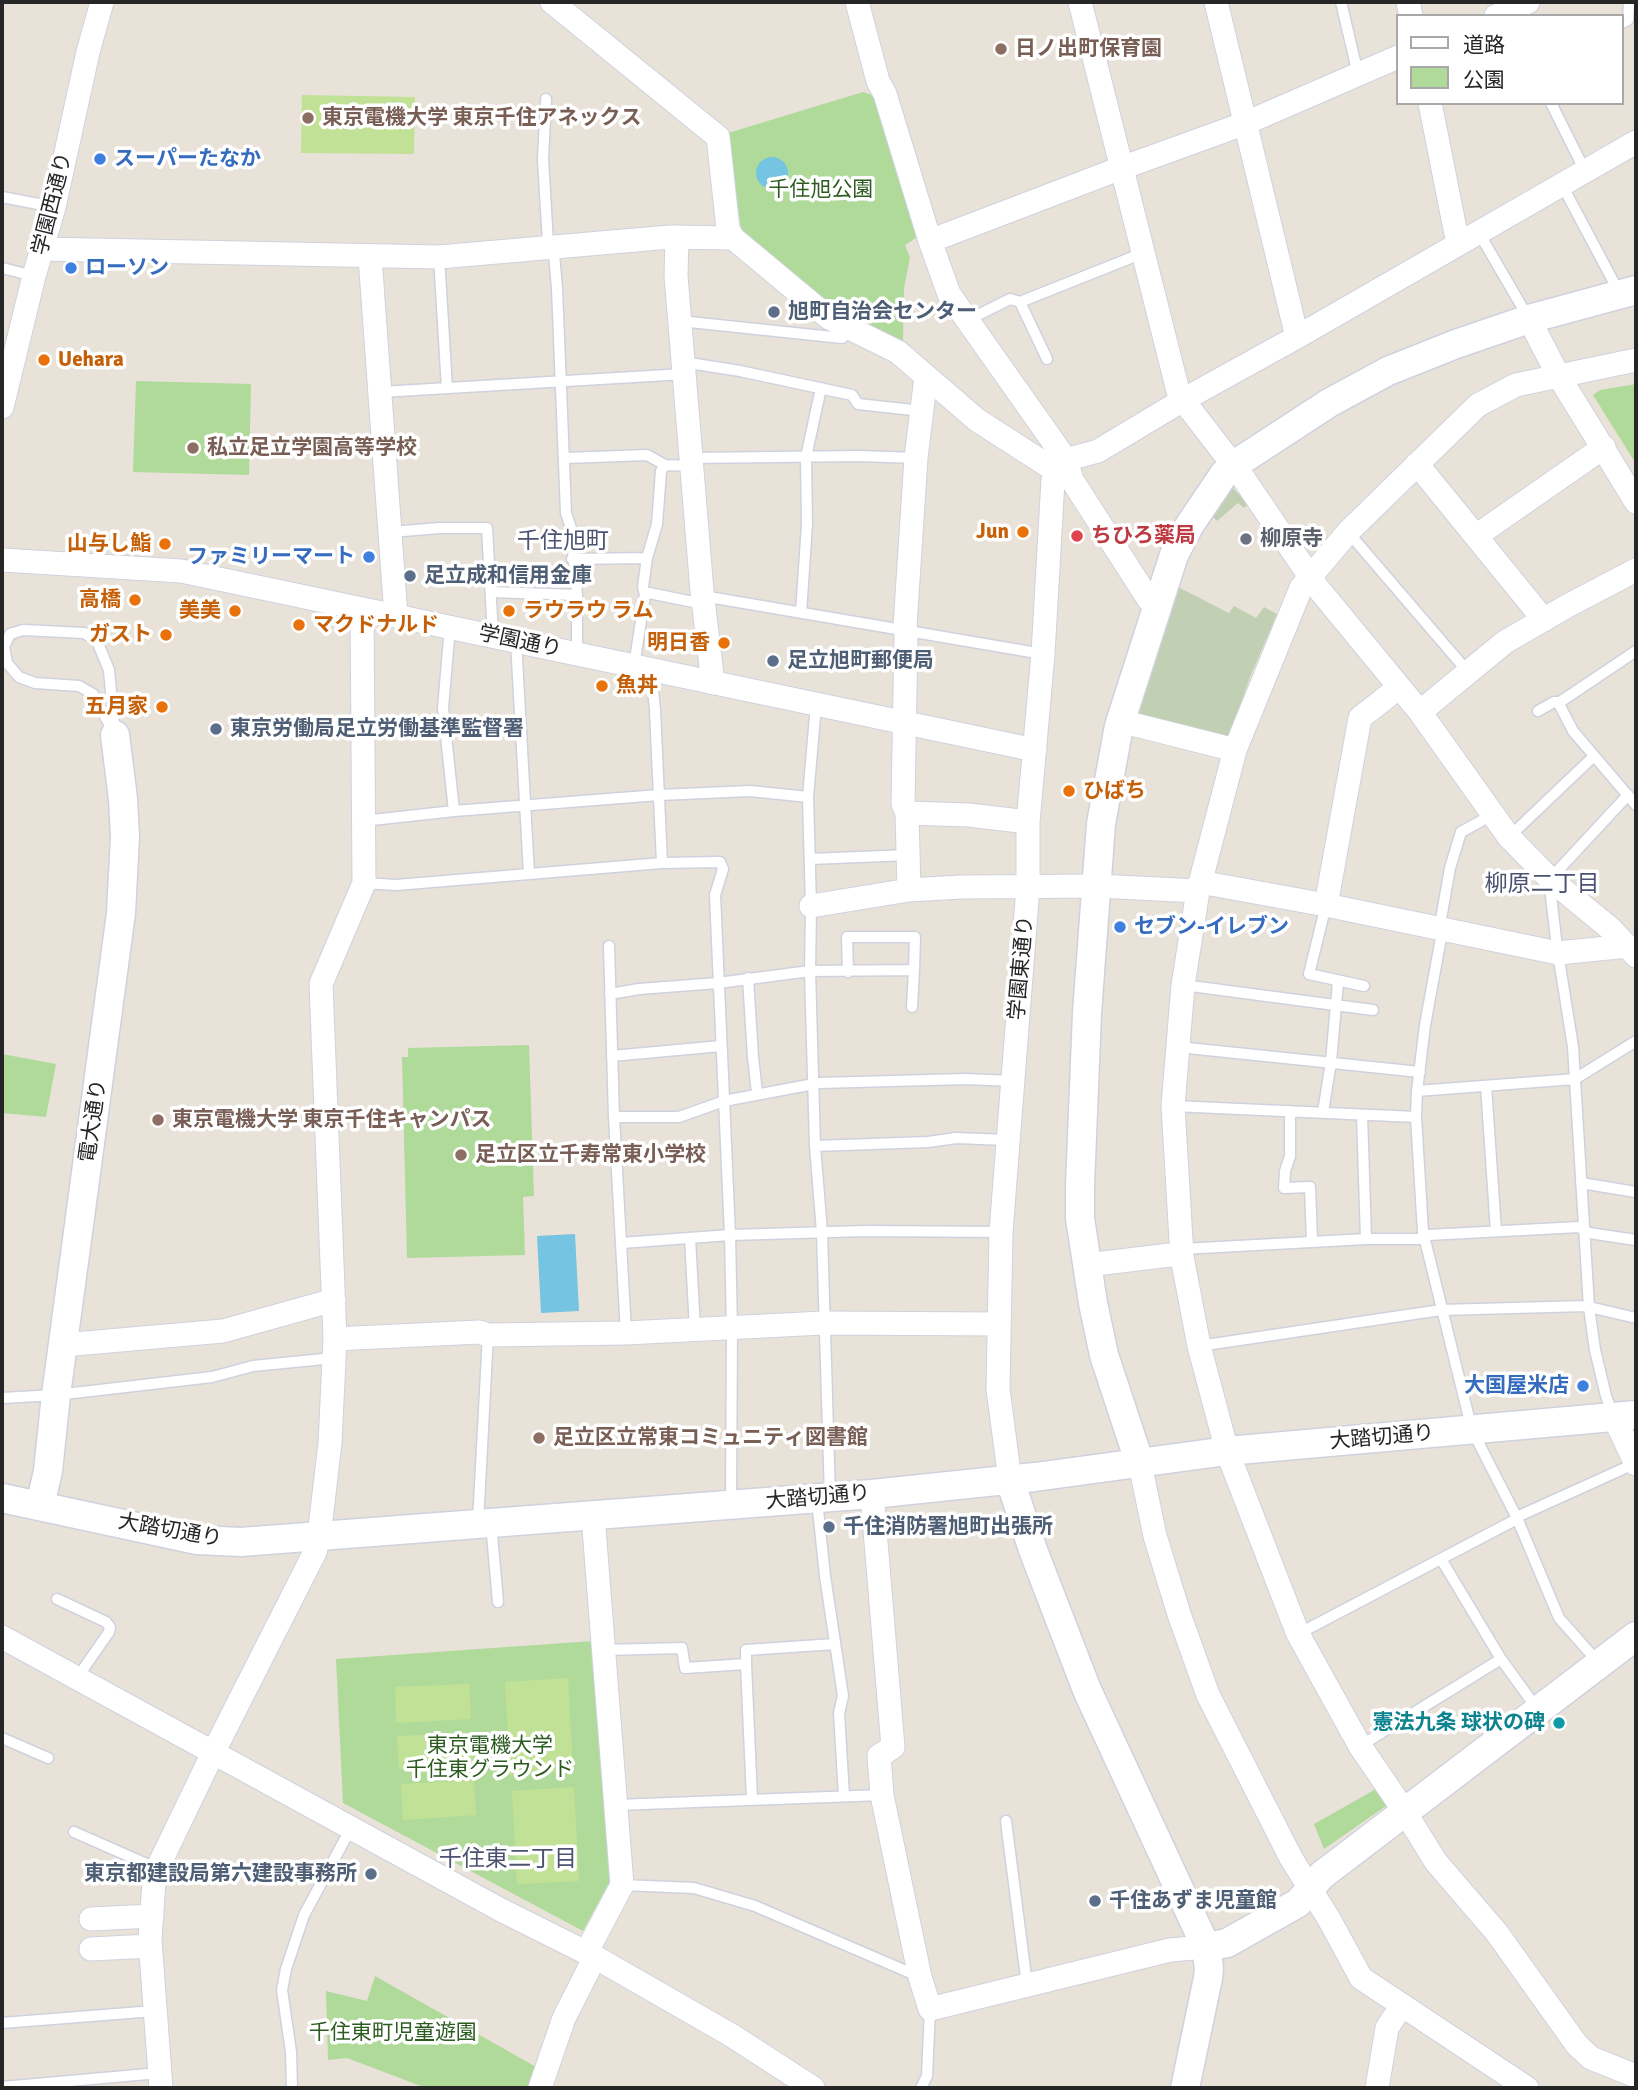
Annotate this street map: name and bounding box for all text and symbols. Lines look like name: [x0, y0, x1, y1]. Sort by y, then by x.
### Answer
legend: [1396, 14, 1624, 105]
text: 道路: [1463, 32, 1505, 58]
place label: 日ノ出町保育園: [1015, 36, 1162, 62]
marker: 日ノ出町保育園: [993, 41, 1009, 57]
text: 公園: [1463, 67, 1505, 93]
place label: 東京電機大学 東京千住アネックス: [322, 105, 642, 131]
marker: 東京電機大学 東京千住アネックス: [300, 110, 316, 126]
place label: スーパーたなか: [114, 146, 261, 172]
street label: 学園西通り: [28, 150, 78, 258]
marker: スーパーたなか: [92, 151, 108, 167]
park label: 千住旭公園: [769, 177, 873, 203]
place label: ローソン: [85, 255, 169, 281]
marker: ローソン: [63, 260, 79, 276]
place label: 旭町自治会センター: [788, 299, 977, 325]
marker: 旭町自治会センター: [766, 304, 782, 320]
place label: Uehara: [58, 347, 124, 373]
marker: Uehara: [36, 352, 52, 368]
place label: 私立足立学園高等学校: [207, 435, 417, 461]
marker: 私立足立学園高等学校: [185, 440, 201, 456]
place label: Jun: [976, 519, 1009, 545]
place label: ちひろ薬局: [1091, 523, 1196, 549]
marker: Jun: [1015, 524, 1031, 540]
place label: 柳原寺: [1260, 526, 1323, 552]
district label: 千住旭町: [517, 528, 609, 556]
marker: ちひろ薬局: [1069, 528, 1085, 544]
place label: 山与し鮨: [67, 531, 151, 557]
marker: 柳原寺: [1238, 531, 1254, 547]
marker: 山与し鮨: [157, 536, 173, 552]
place label: ファミリーマート: [187, 544, 355, 570]
marker: ファミリーマート: [361, 549, 377, 565]
place label: 足立成和信用金庫: [424, 563, 592, 589]
marker: 足立成和信用金庫: [402, 568, 418, 584]
place label: 高橋: [79, 587, 121, 613]
marker: 高橋: [127, 592, 143, 608]
place label: 美美: [179, 598, 221, 624]
place label: ラウラウ ラム: [523, 598, 654, 624]
marker: 美美: [227, 603, 243, 619]
marker: ラウラウ ラム: [501, 603, 517, 619]
place label: マクドナルド: [313, 612, 439, 638]
marker: マクドナルド: [291, 617, 307, 633]
street label: 学園通り: [476, 621, 564, 663]
place label: ガスト: [89, 622, 152, 648]
marker: ガスト: [158, 627, 174, 643]
place label: 明日香: [647, 630, 710, 656]
marker: 明日香: [716, 635, 732, 651]
place label: 足立旭町郵便局: [787, 648, 934, 674]
marker: 足立旭町郵便局: [765, 653, 781, 669]
place label: 魚丼: [616, 673, 658, 699]
marker: 魚丼: [594, 678, 610, 694]
place label: 五月家: [85, 694, 148, 720]
marker: 五月家: [154, 699, 170, 715]
place label: 東京労働局足立労働基準監督署: [230, 716, 524, 742]
marker: 東京労働局足立労働基準監督署: [208, 721, 224, 737]
place label: ひばち: [1083, 778, 1146, 804]
marker: ひばち: [1061, 783, 1077, 799]
district label: 柳原二丁目: [1485, 871, 1599, 899]
place label: セブン-イレブン: [1134, 914, 1289, 940]
street label: 学園東通り: [1005, 915, 1039, 1021]
marker: セブン-イレブン: [1112, 919, 1128, 935]
street label: 電大通り: [76, 1078, 112, 1164]
place label: 東京電機大学 東京千住キャンパス: [172, 1107, 492, 1133]
marker: 東京電機大学 東京千住キャンパス: [150, 1112, 166, 1128]
place label: 足立区立千寿常東小学校: [475, 1142, 706, 1168]
marker: 足立区立千寿常東小学校: [453, 1147, 469, 1163]
place label: 大国屋米店: [1464, 1373, 1569, 1399]
marker: 大国屋米店: [1575, 1378, 1591, 1394]
street label: 大踏切通り: [1329, 1421, 1435, 1455]
place label: 足立区立常東コミュニティ図書館: [553, 1425, 868, 1451]
marker: 足立区立常東コミュニティ図書館: [531, 1430, 547, 1446]
street label: 大踏切通り: [765, 1481, 871, 1515]
street label: 大踏切通り: [116, 1509, 224, 1553]
place label: 千住消防署旭町出張所: [843, 1514, 1053, 1540]
marker: 千住消防署旭町出張所: [821, 1519, 837, 1535]
place label: 憲法九条 球状の碑: [1372, 1710, 1545, 1736]
marker: 憲法九条 球状の碑: [1551, 1715, 1567, 1731]
park label: 東京電機大学 千住東グラウンド: [406, 1733, 574, 1783]
district label: 千住東二丁目: [439, 1846, 577, 1874]
place label: 東京都建設局第六建設事務所: [84, 1861, 357, 1887]
marker: 東京都建設局第六建設事務所: [363, 1866, 379, 1882]
place label: 千住あずま児童館: [1109, 1888, 1277, 1914]
marker: 千住あずま児童館: [1087, 1893, 1103, 1909]
park label: 千住東町児童遊園: [309, 2020, 477, 2046]

